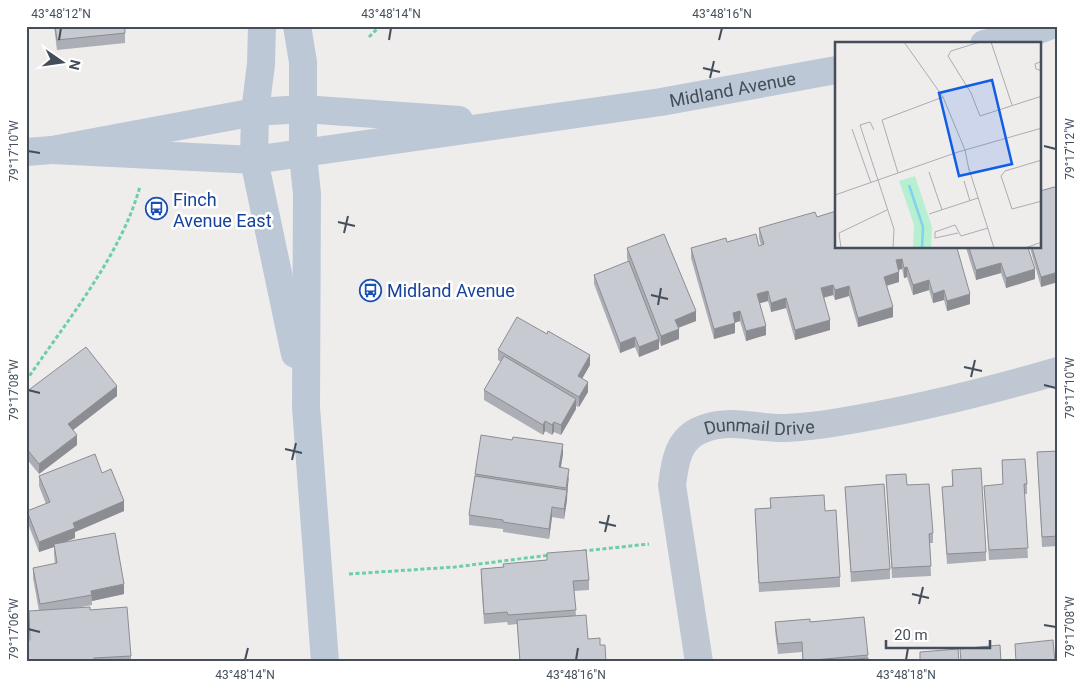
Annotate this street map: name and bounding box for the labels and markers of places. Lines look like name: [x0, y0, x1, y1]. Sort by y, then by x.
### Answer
place label: Finch Avenue East: [173, 189, 272, 231]
bus stop icon: Finch Avenue East: [145, 197, 169, 221]
bus stop icon: Midland Avenue: [359, 278, 383, 302]
place label: Midland Avenue: [387, 280, 515, 301]

